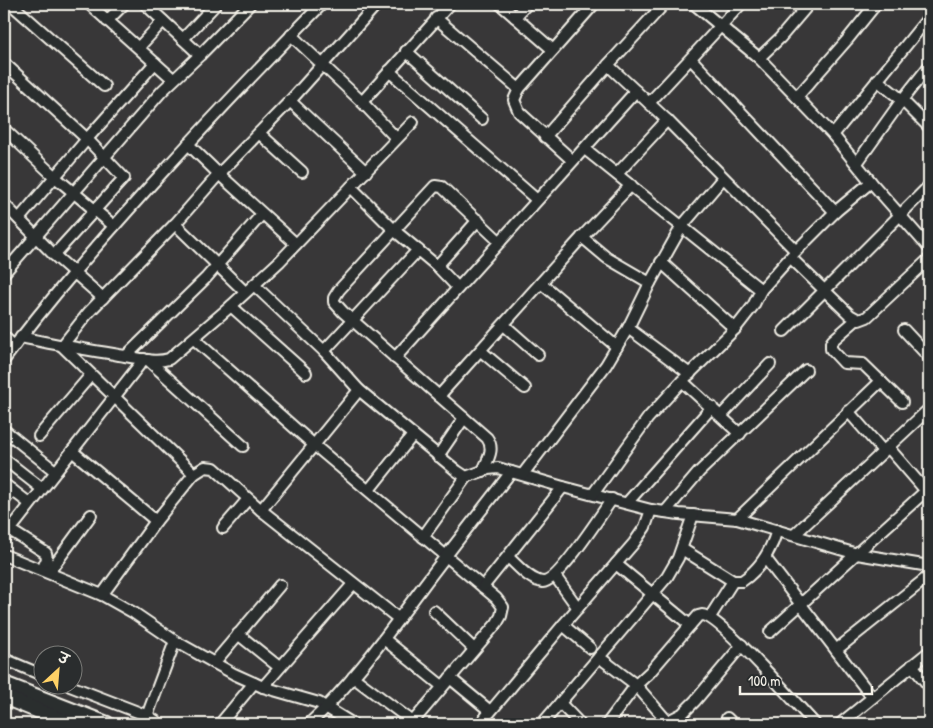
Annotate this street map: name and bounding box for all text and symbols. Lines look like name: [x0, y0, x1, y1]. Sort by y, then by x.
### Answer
north arrow: [32, 646, 82, 696]
text: उ: [54, 646, 74, 669]
scale bar: [740, 663, 873, 695]
text: 100 m: [748, 670, 781, 691]

